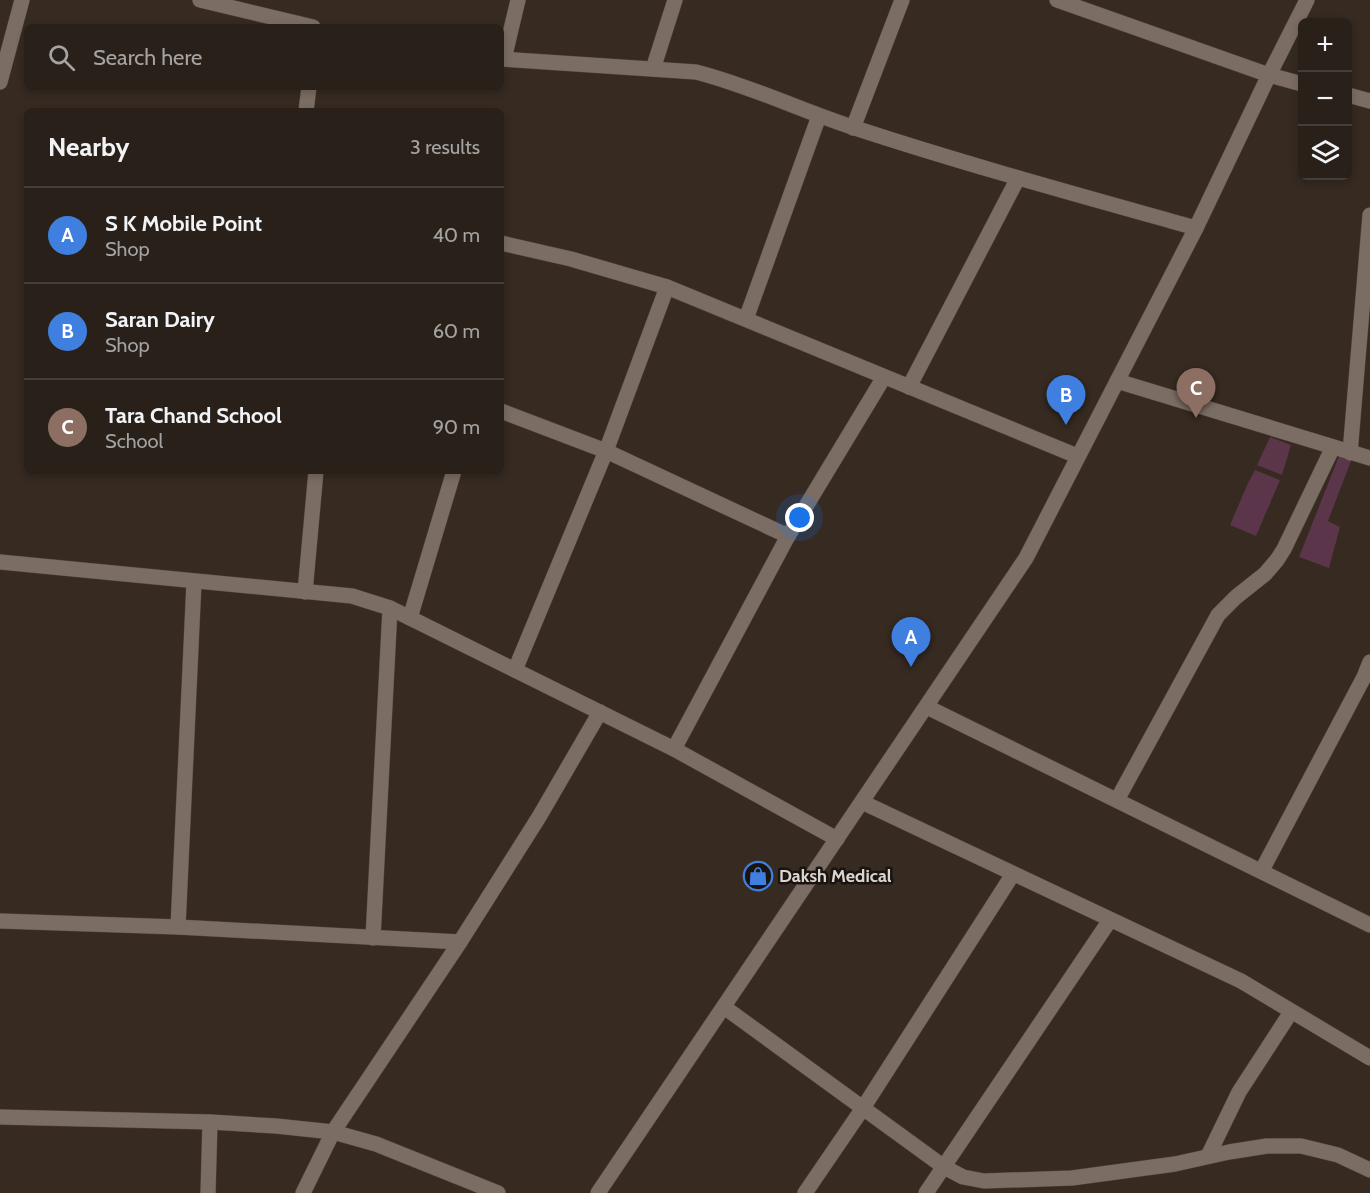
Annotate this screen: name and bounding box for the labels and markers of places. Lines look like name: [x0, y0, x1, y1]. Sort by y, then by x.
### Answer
pin: C: [1176, 368, 1216, 418]
pin: B: [1046, 376, 1086, 425]
pin: A: [892, 618, 930, 667]
shop icon: Daksh Medical: [742, 860, 774, 892]
place label: Daksh Medical: [779, 865, 892, 887]

